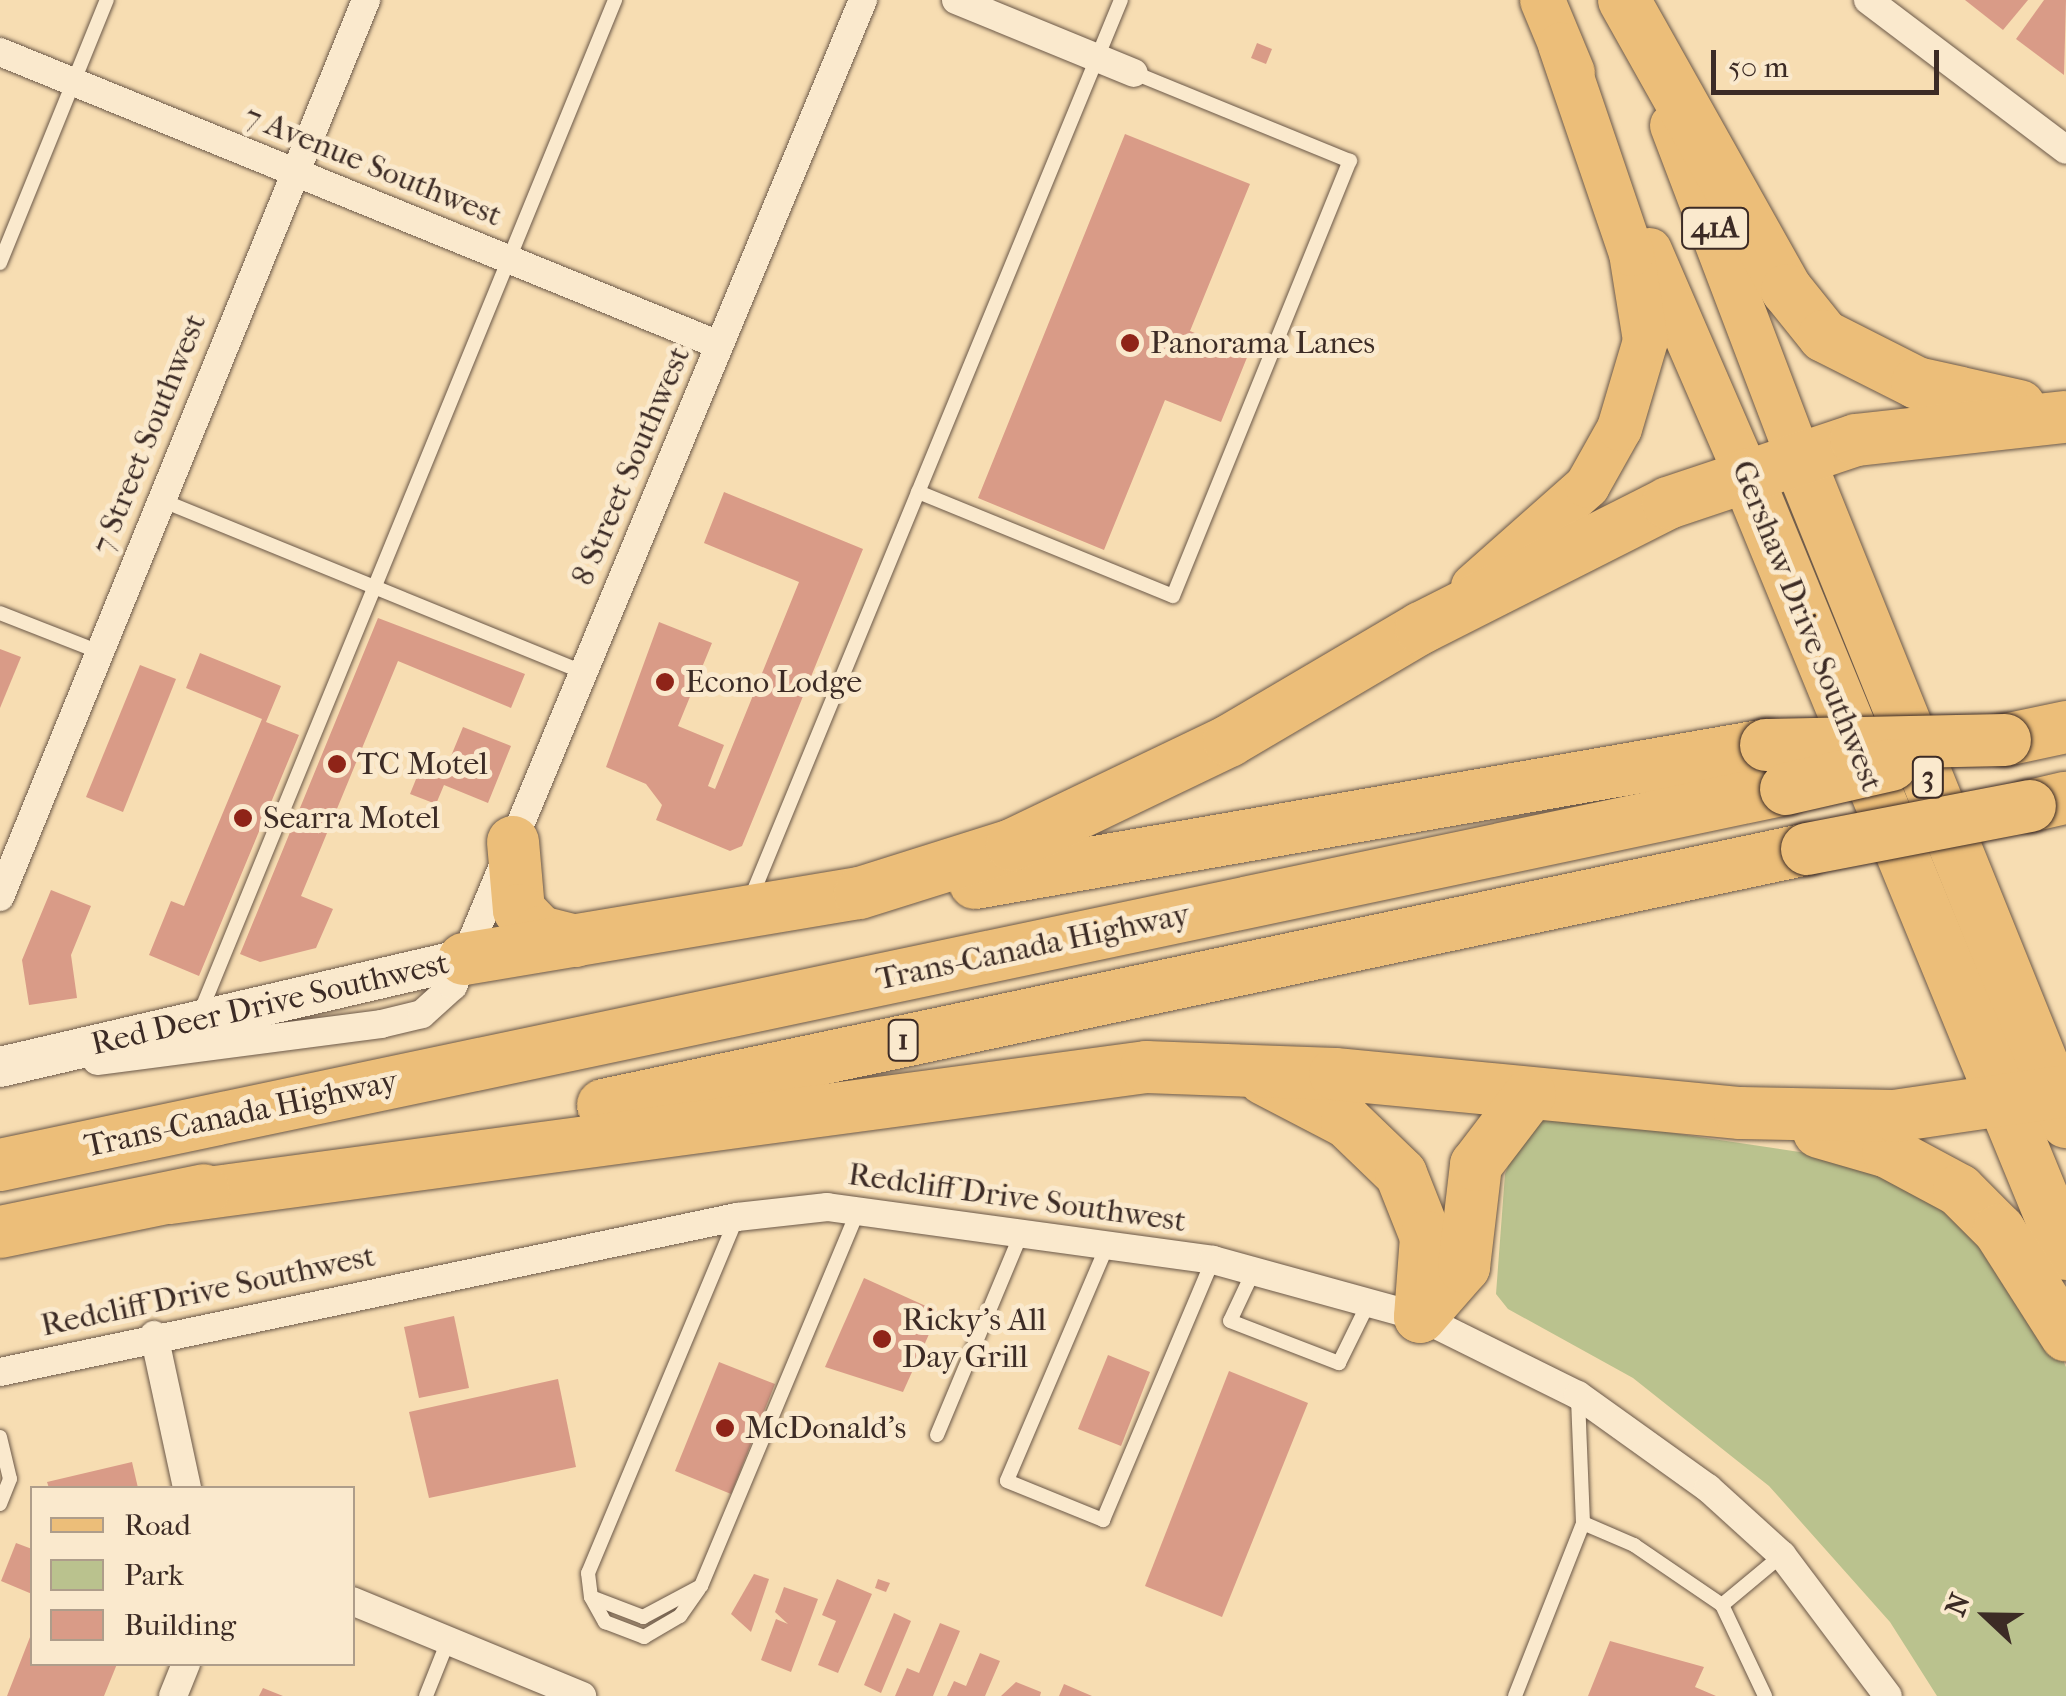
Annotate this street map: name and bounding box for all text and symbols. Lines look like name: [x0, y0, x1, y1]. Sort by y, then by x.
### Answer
scale bar: [1716, 30, 1944, 92]
text: 50 m: [1728, 50, 1789, 85]
street label: 7 Avenue Southwest: [239, 97, 507, 235]
road number: 41A: [1680, 203, 1750, 253]
street label: 7 Street Southwest: [83, 309, 215, 559]
place label: Panorama Lanes: [1150, 324, 1375, 362]
marker: Panorama Lanes: [1119, 332, 1141, 354]
street label: 8 Street Southwest: [563, 341, 699, 591]
street label: Gershaw Drive Southwest: [1723, 455, 1891, 797]
place label: Econo Lodge: [685, 663, 862, 701]
marker: Econo Lodge: [654, 671, 676, 693]
place label: TC Motel: [357, 745, 488, 783]
road number: 3: [1910, 752, 1946, 802]
marker: TC Motel: [326, 753, 348, 775]
place label: Searra Motel: [263, 799, 440, 837]
marker: Searra Motel: [232, 807, 254, 829]
street label: Trans-Canada Highway: [873, 895, 1193, 999]
street label: Red Deer Drive Southwest: [87, 944, 453, 1064]
road number: 1: [886, 1015, 920, 1065]
street label: Trans-Canada Highway: [81, 1062, 401, 1166]
street label: Redcliff Drive Southwest: [846, 1155, 1188, 1241]
street label: Redcliff Drive Southwest: [37, 1237, 379, 1345]
place label: Ricky's All Day Grill: [902, 1302, 1046, 1377]
marker: Ricky's All Day Grill: [871, 1328, 893, 1350]
place label: McDonald's: [745, 1409, 906, 1447]
marker: McDonald's: [714, 1417, 736, 1439]
legend: [30, 1486, 355, 1666]
text: Road: [124, 1508, 191, 1543]
text: Park: [124, 1558, 184, 1593]
north arrow: [1936, 1566, 2036, 1666]
text: N: [1938, 1589, 1977, 1621]
text: Building: [124, 1608, 236, 1643]

